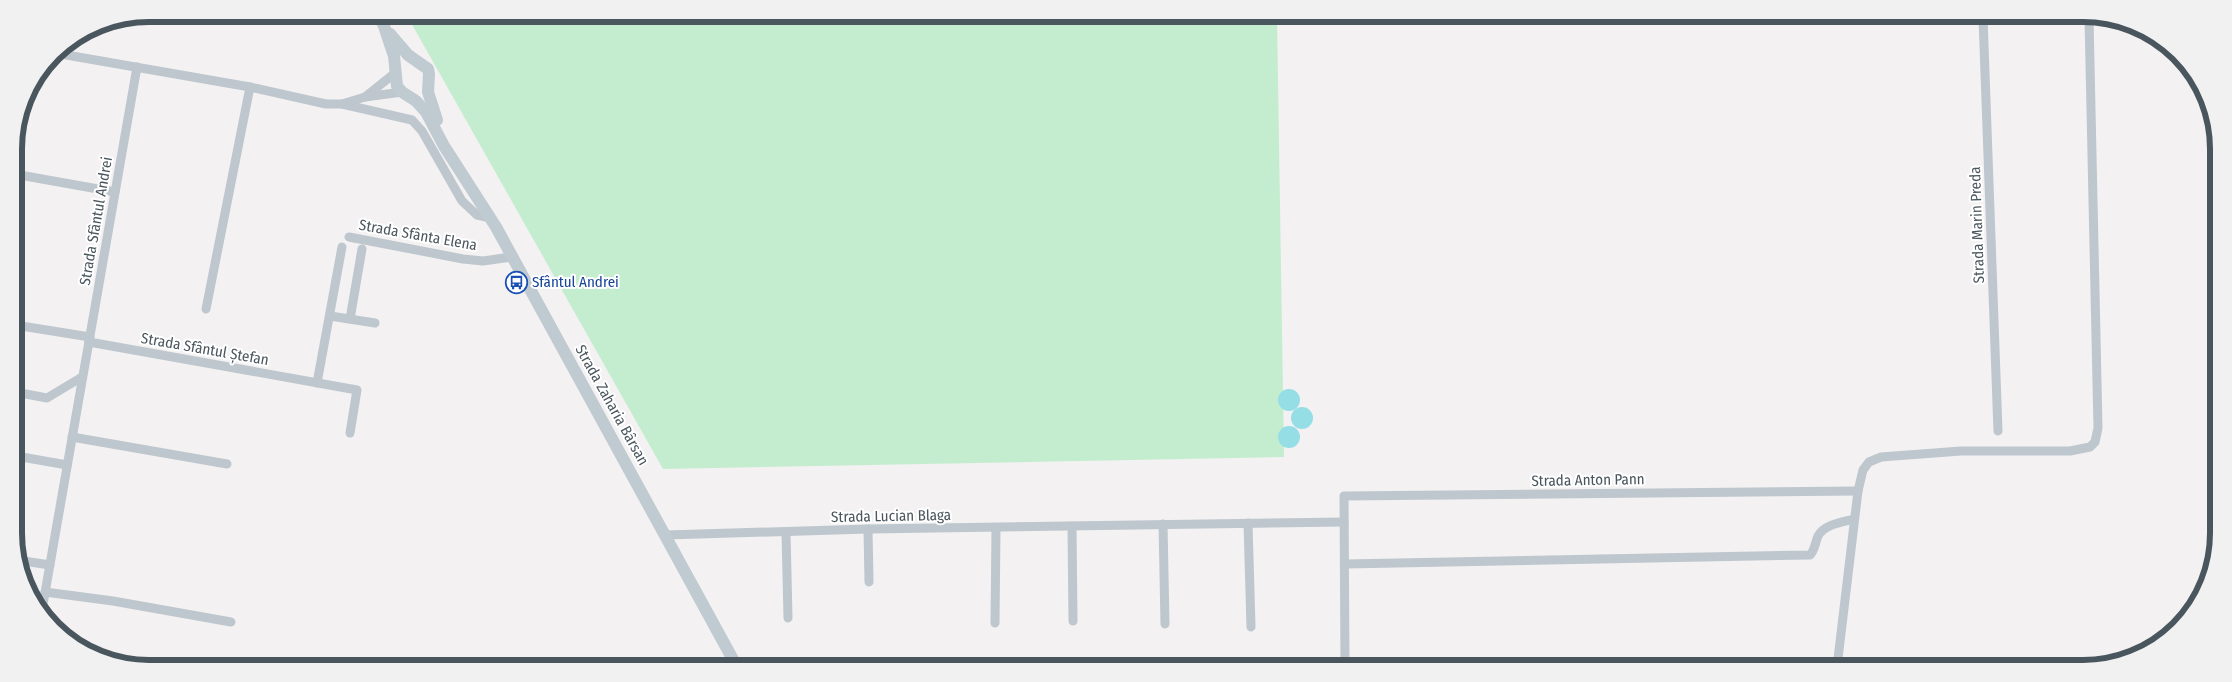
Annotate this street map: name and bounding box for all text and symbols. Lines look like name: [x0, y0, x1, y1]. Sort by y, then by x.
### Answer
street label: Strada Sfântul Andrei: [76, 155, 116, 287]
street label: Strada Marin Preda: [1966, 166, 1988, 284]
street label: Strada Sfânta Elena: [358, 216, 478, 254]
bus stop icon: Sfântul Andrei: [504, 270, 528, 294]
place label: Sfântul Andrei: [532, 273, 619, 291]
street label: Strada Sfântul Ștefan: [139, 329, 270, 370]
street label: Strada Zaharia Bârsan: [571, 342, 653, 468]
street label: Strada Anton Pann: [1531, 470, 1645, 490]
street label: Strada Lucian Blaga: [831, 506, 951, 526]

